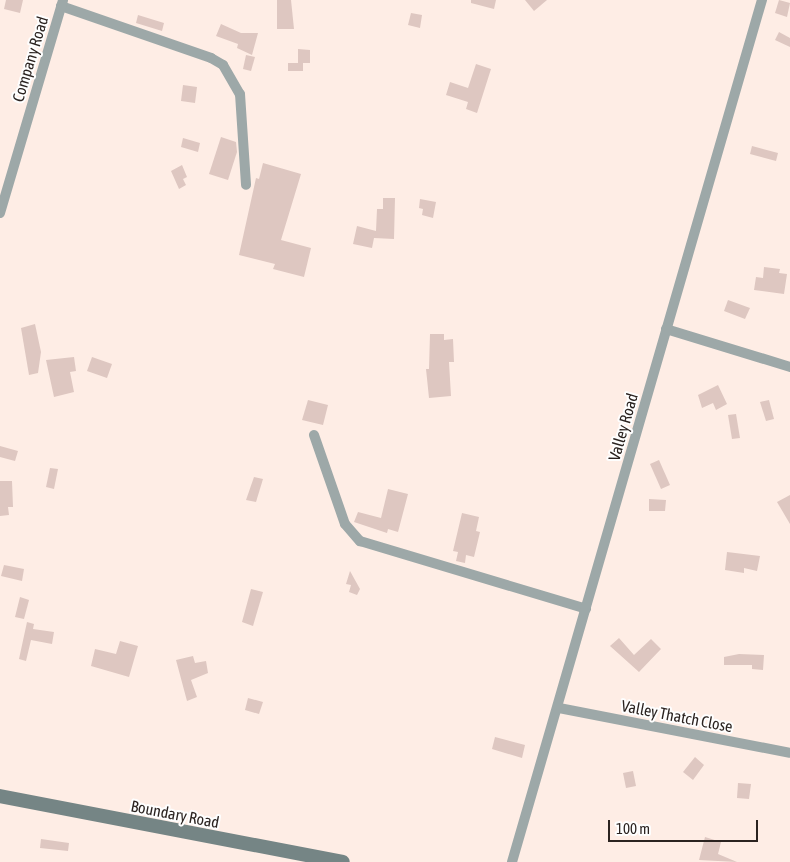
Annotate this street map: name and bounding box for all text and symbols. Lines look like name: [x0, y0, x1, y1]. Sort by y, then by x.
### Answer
street label: Company Road: [8, 14, 52, 104]
street label: Valley Road: [604, 391, 642, 463]
street label: Valley Thatch Close: [620, 696, 734, 736]
street label: Boundary Road: [129, 796, 221, 832]
scale bar: [610, 810, 760, 842]
text: 100 m: [616, 820, 650, 837]

